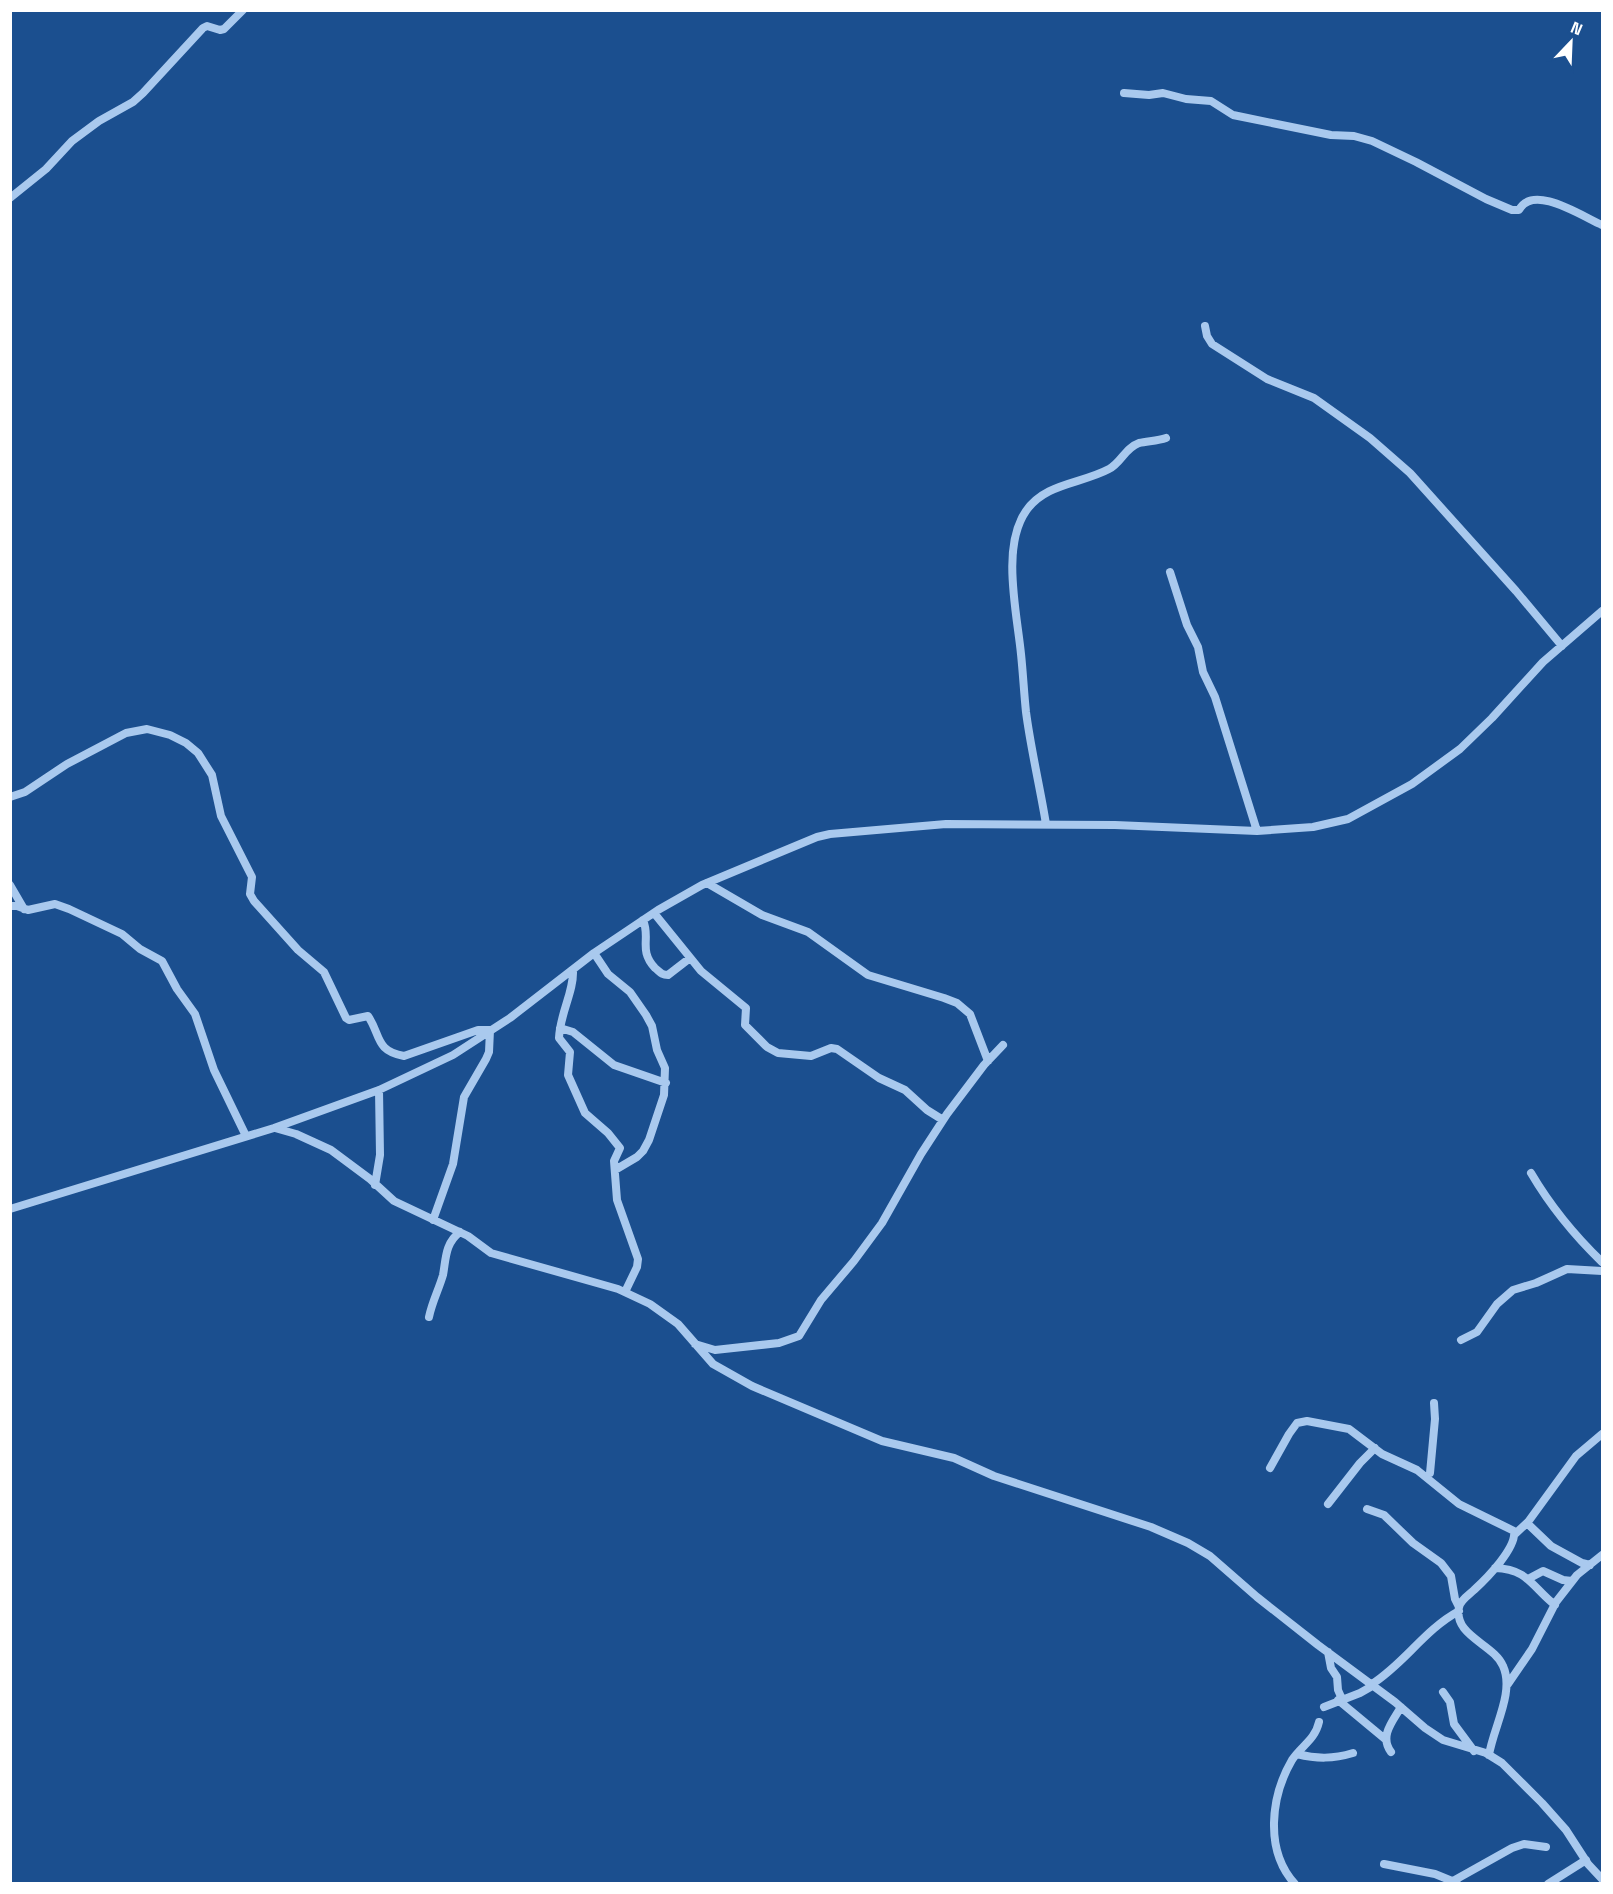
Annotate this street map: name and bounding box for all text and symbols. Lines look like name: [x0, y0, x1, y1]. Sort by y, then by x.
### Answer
north arrow: [1541, 12, 1601, 72]
text: N: [1568, 17, 1586, 40]

